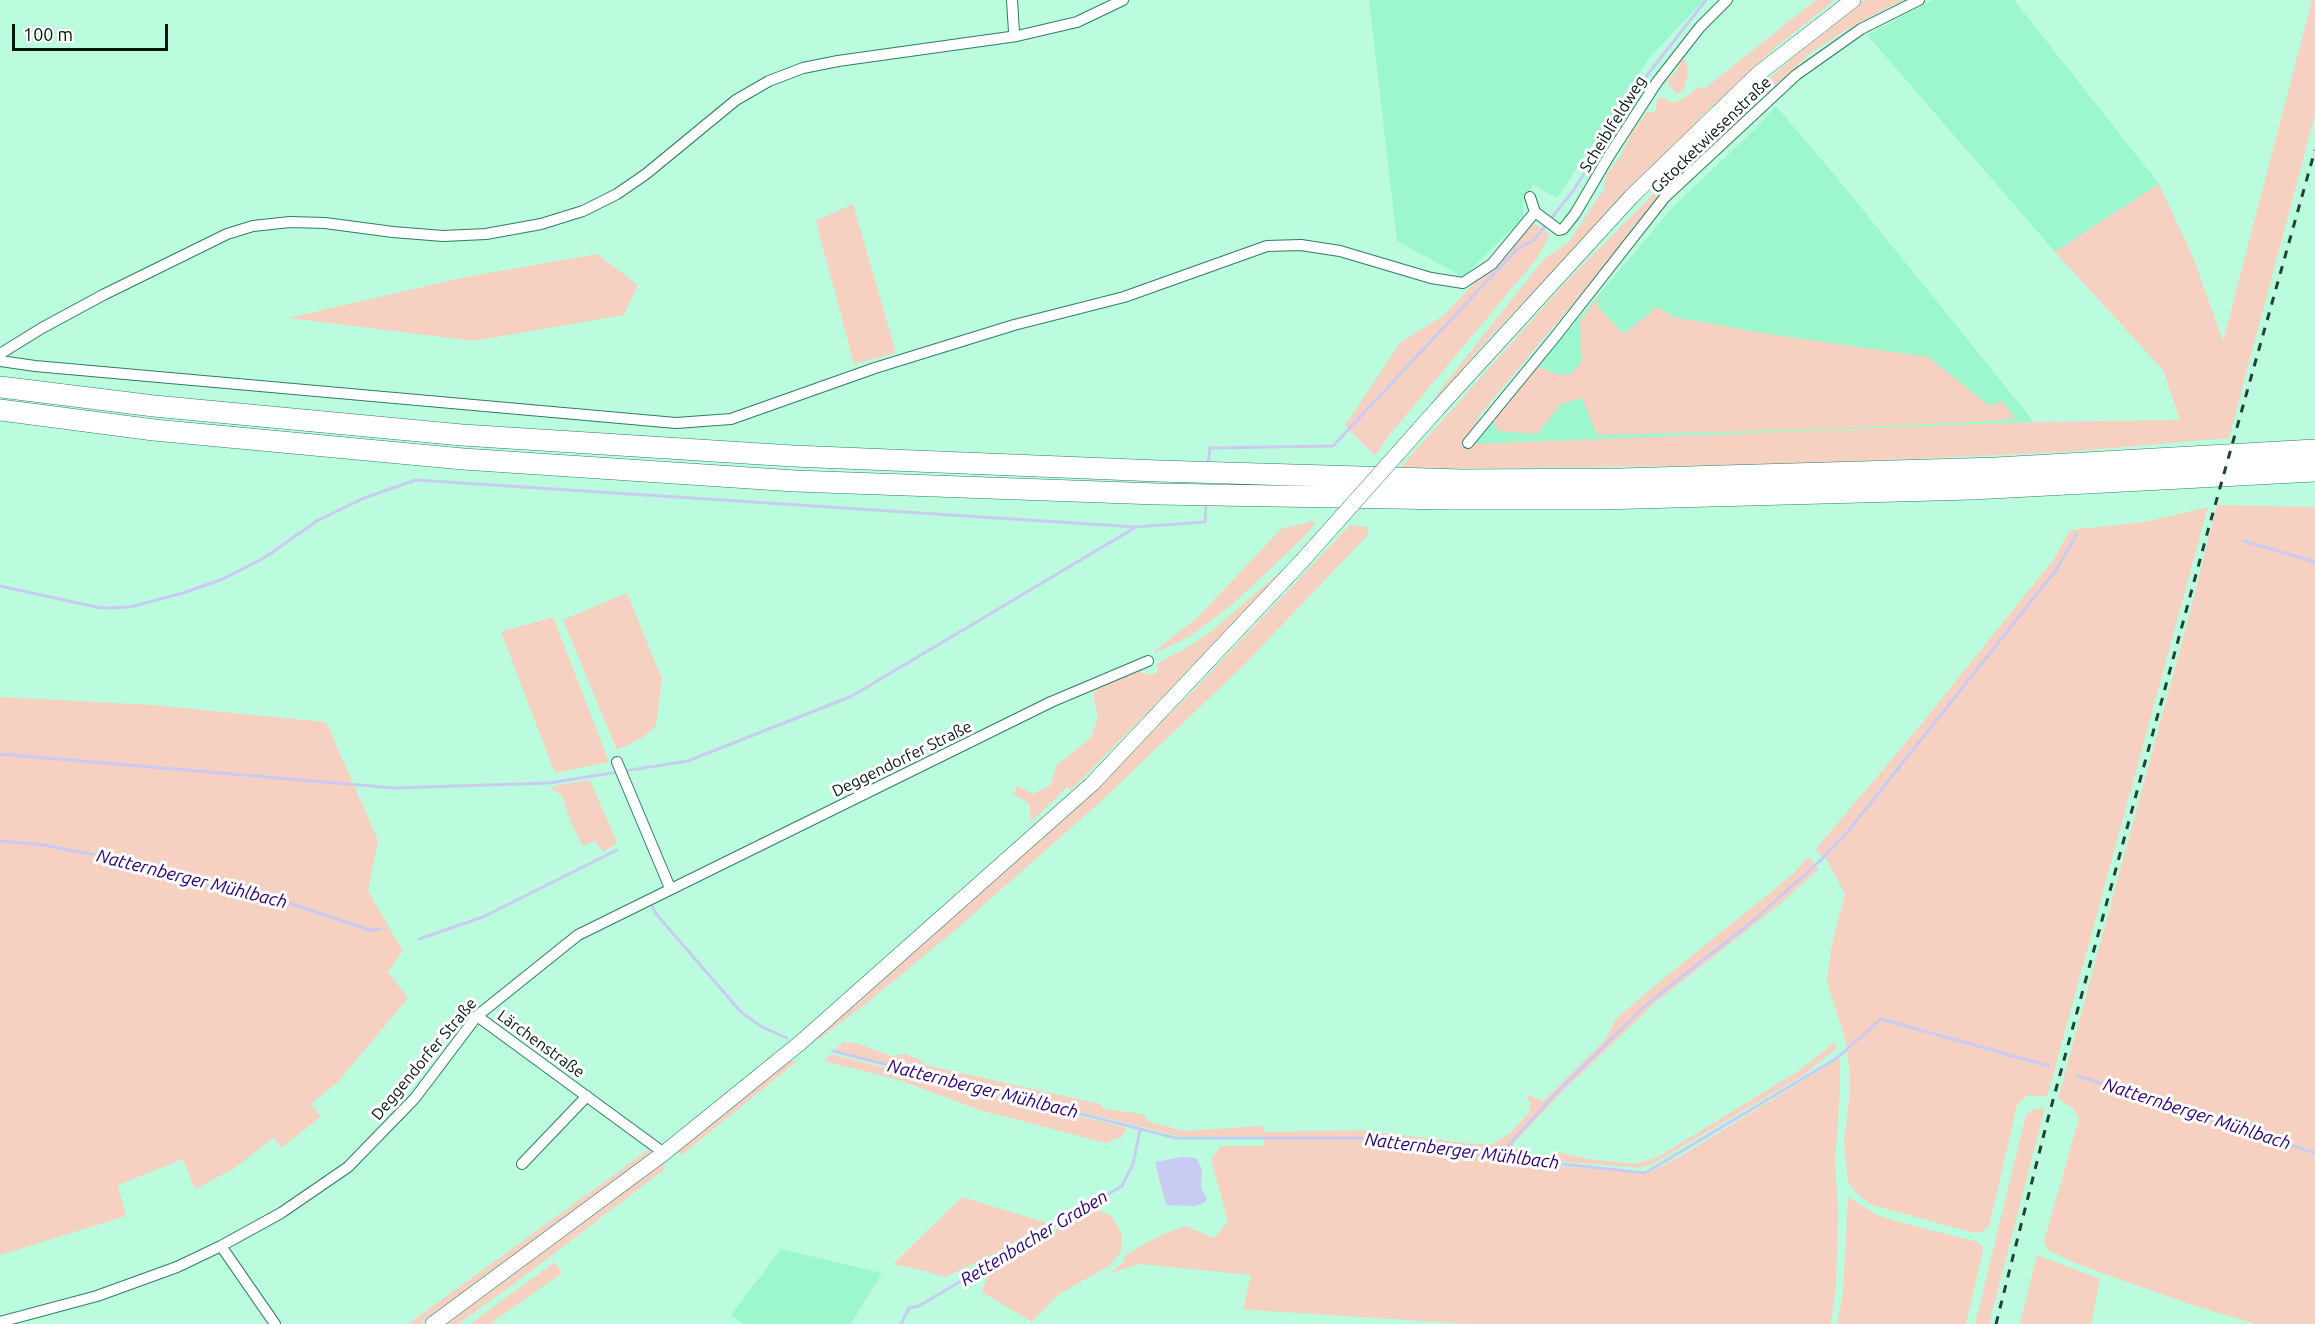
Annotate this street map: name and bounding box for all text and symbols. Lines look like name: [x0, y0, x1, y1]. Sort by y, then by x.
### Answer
scale bar: [15, 12, 171, 50]
text: 100 m: [23, 24, 73, 44]
street label: Scheiblfeldweg: [1576, 72, 1650, 176]
street label: Gstocketwiesenstraße: [1647, 73, 1775, 197]
street label: Deggendorfer Straße: [829, 717, 975, 801]
water label: Natternberger Mühlbach: [94, 845, 290, 913]
street label: Deggendorfer Straße: [367, 994, 481, 1124]
street label: Lärchenstraße: [494, 1006, 588, 1082]
water label: Natternberger Mühlbach: [885, 1055, 1081, 1123]
water label: Natternberger Mühlbach: [2101, 1073, 2293, 1155]
water label: Natternberger Mühlbach: [1364, 1128, 1560, 1174]
water label: Rettenbacher Graben: [956, 1185, 1112, 1291]

